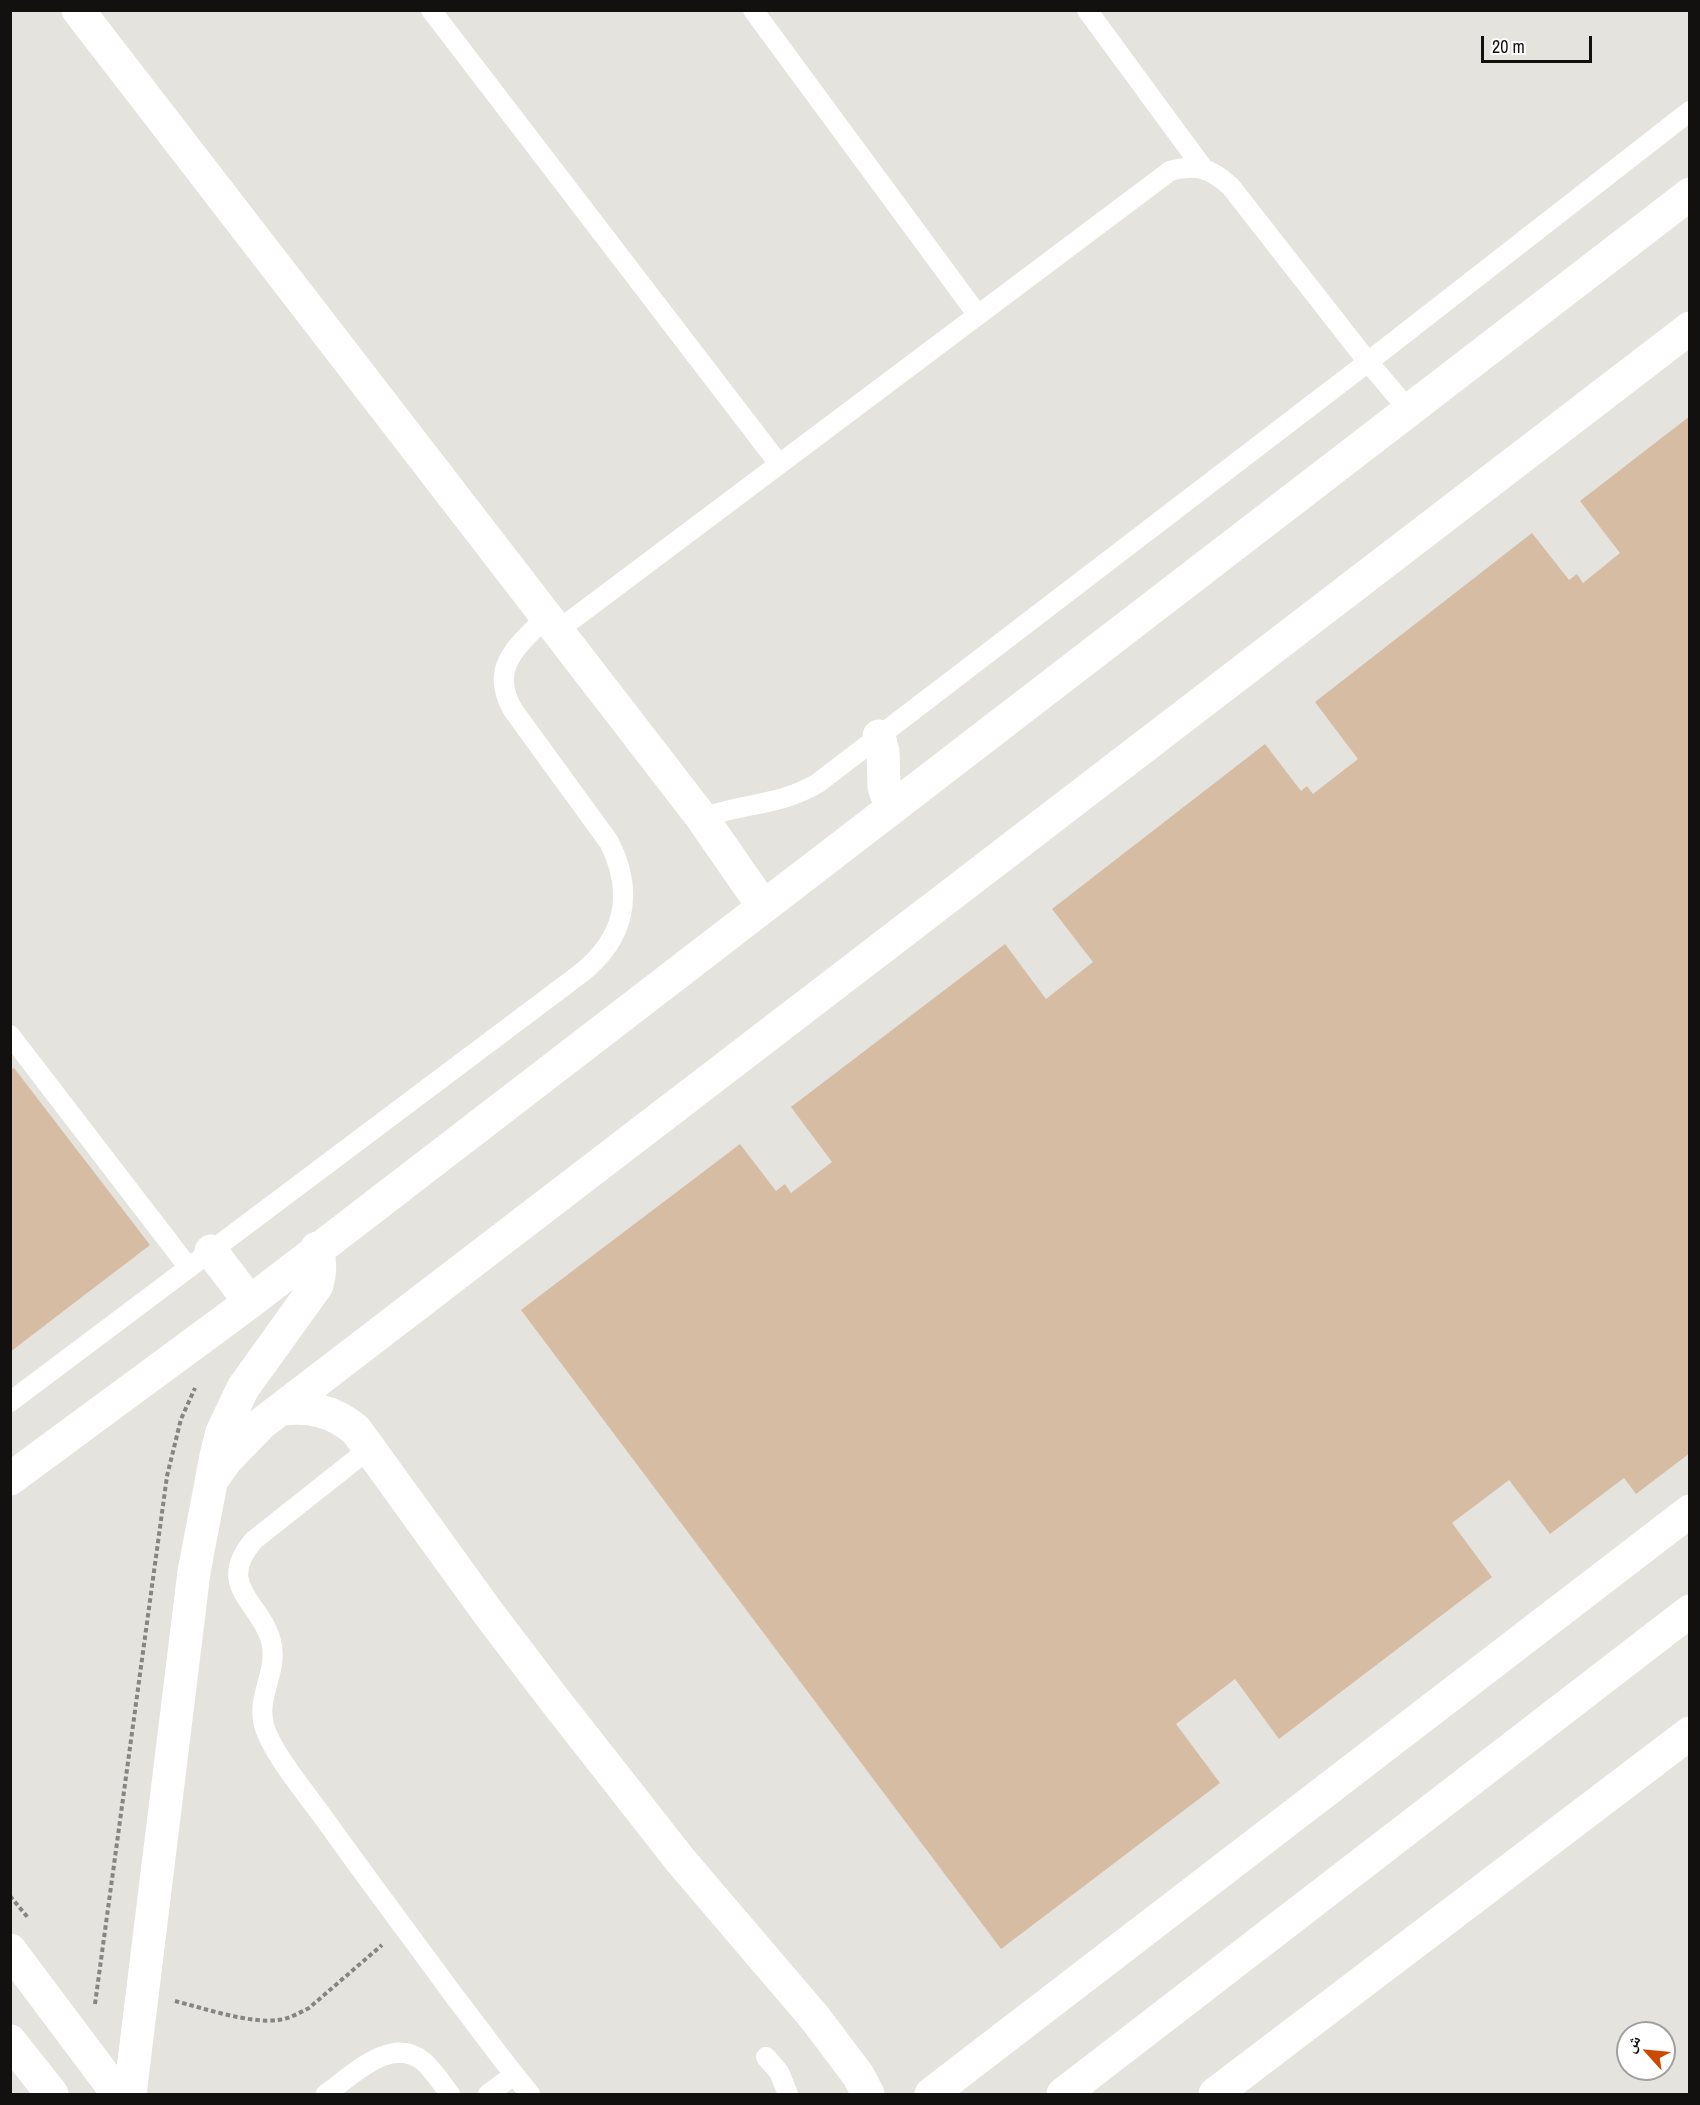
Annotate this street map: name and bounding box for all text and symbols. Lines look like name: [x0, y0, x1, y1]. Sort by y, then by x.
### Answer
scale bar: [1484, 24, 1595, 62]
text: 20 m: [1492, 34, 1525, 59]
north arrow: [1616, 2021, 1676, 2081]
text: ش: [1618, 2031, 1645, 2056]

